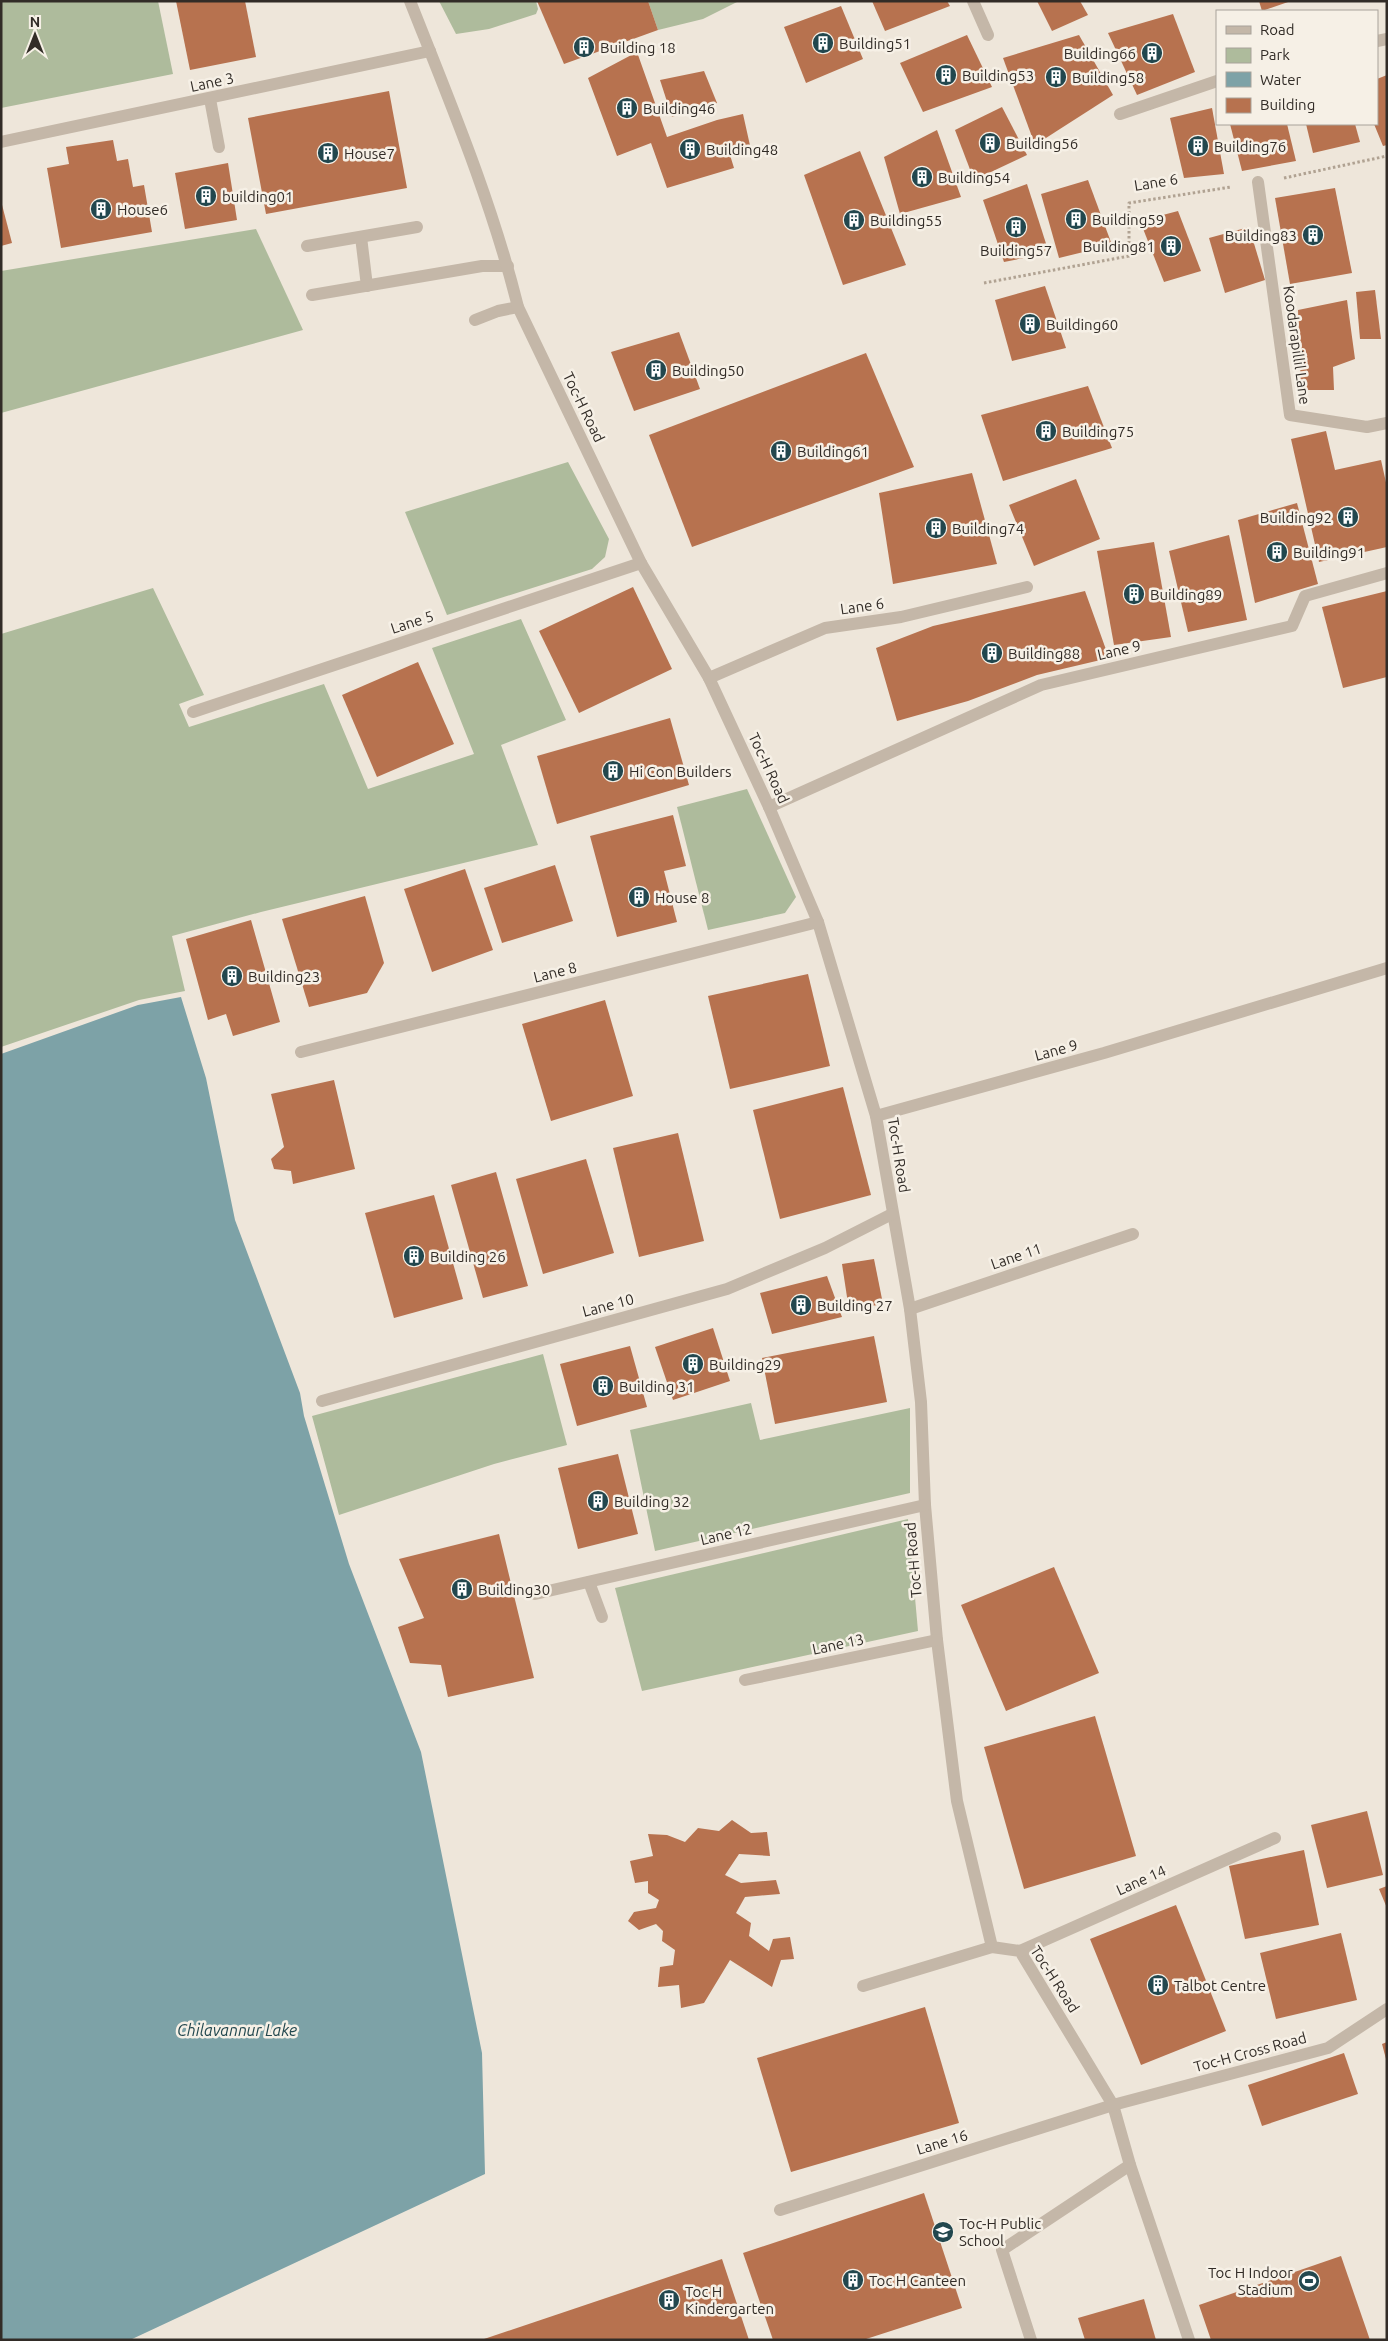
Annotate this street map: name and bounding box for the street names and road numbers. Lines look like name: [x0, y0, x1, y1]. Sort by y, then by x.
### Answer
street label: Lane 3: [189, 69, 235, 95]
street label: Lane 6: [1133, 170, 1179, 194]
street label: Koodarapillil Lane: [1280, 284, 1314, 406]
street label: Toc-H Road: [560, 369, 608, 445]
street label: Lane 6: [839, 595, 885, 617]
street label: Lane 5: [388, 607, 436, 637]
street label: Lane 9: [1096, 637, 1142, 663]
street label: Toc-H Road: [745, 730, 793, 806]
street label: Lane 8: [532, 958, 578, 986]
street label: Lane 9: [1032, 1036, 1080, 1064]
street label: Toc-H Road: [885, 1116, 913, 1194]
street label: Lane 11: [988, 1239, 1044, 1273]
street label: Lane 10: [580, 1290, 636, 1320]
street label: Lane 12: [698, 1520, 754, 1548]
street label: Toc-H Road: [901, 1521, 925, 1599]
street label: Lane 13: [811, 1630, 865, 1658]
street label: Lane 14: [1114, 1862, 1168, 1898]
street label: Toc-H Road: [1027, 1943, 1083, 2015]
street label: Toc-H Cross Road: [1192, 2029, 1308, 2075]
street label: Lane 16: [914, 2126, 970, 2158]

